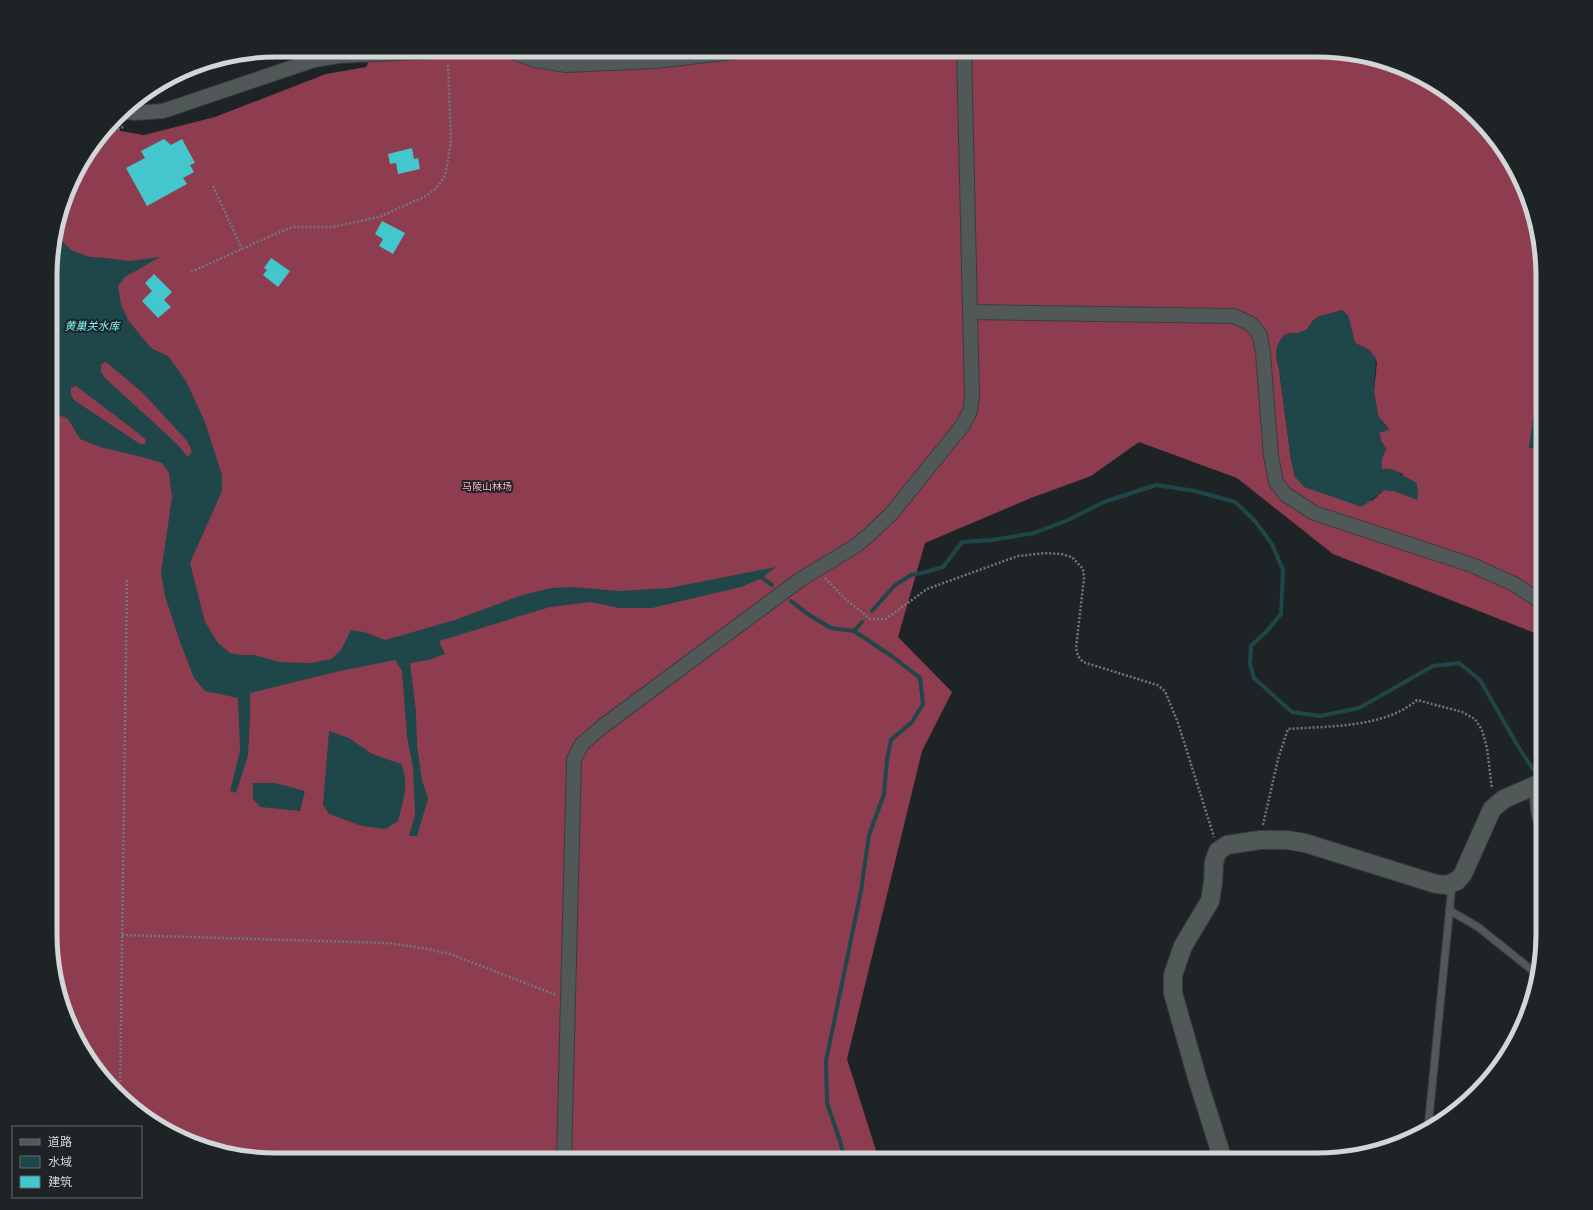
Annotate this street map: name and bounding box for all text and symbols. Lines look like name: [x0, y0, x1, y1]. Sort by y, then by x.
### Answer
water label: 黄巢关水库: [65, 320, 121, 334]
park label: 马陵山林场: [462, 481, 512, 494]
legend: [12, 1126, 142, 1198]
text: 道路: [48, 1135, 72, 1151]
text: 水域: [48, 1155, 72, 1171]
text: 建筑: [48, 1175, 72, 1191]

